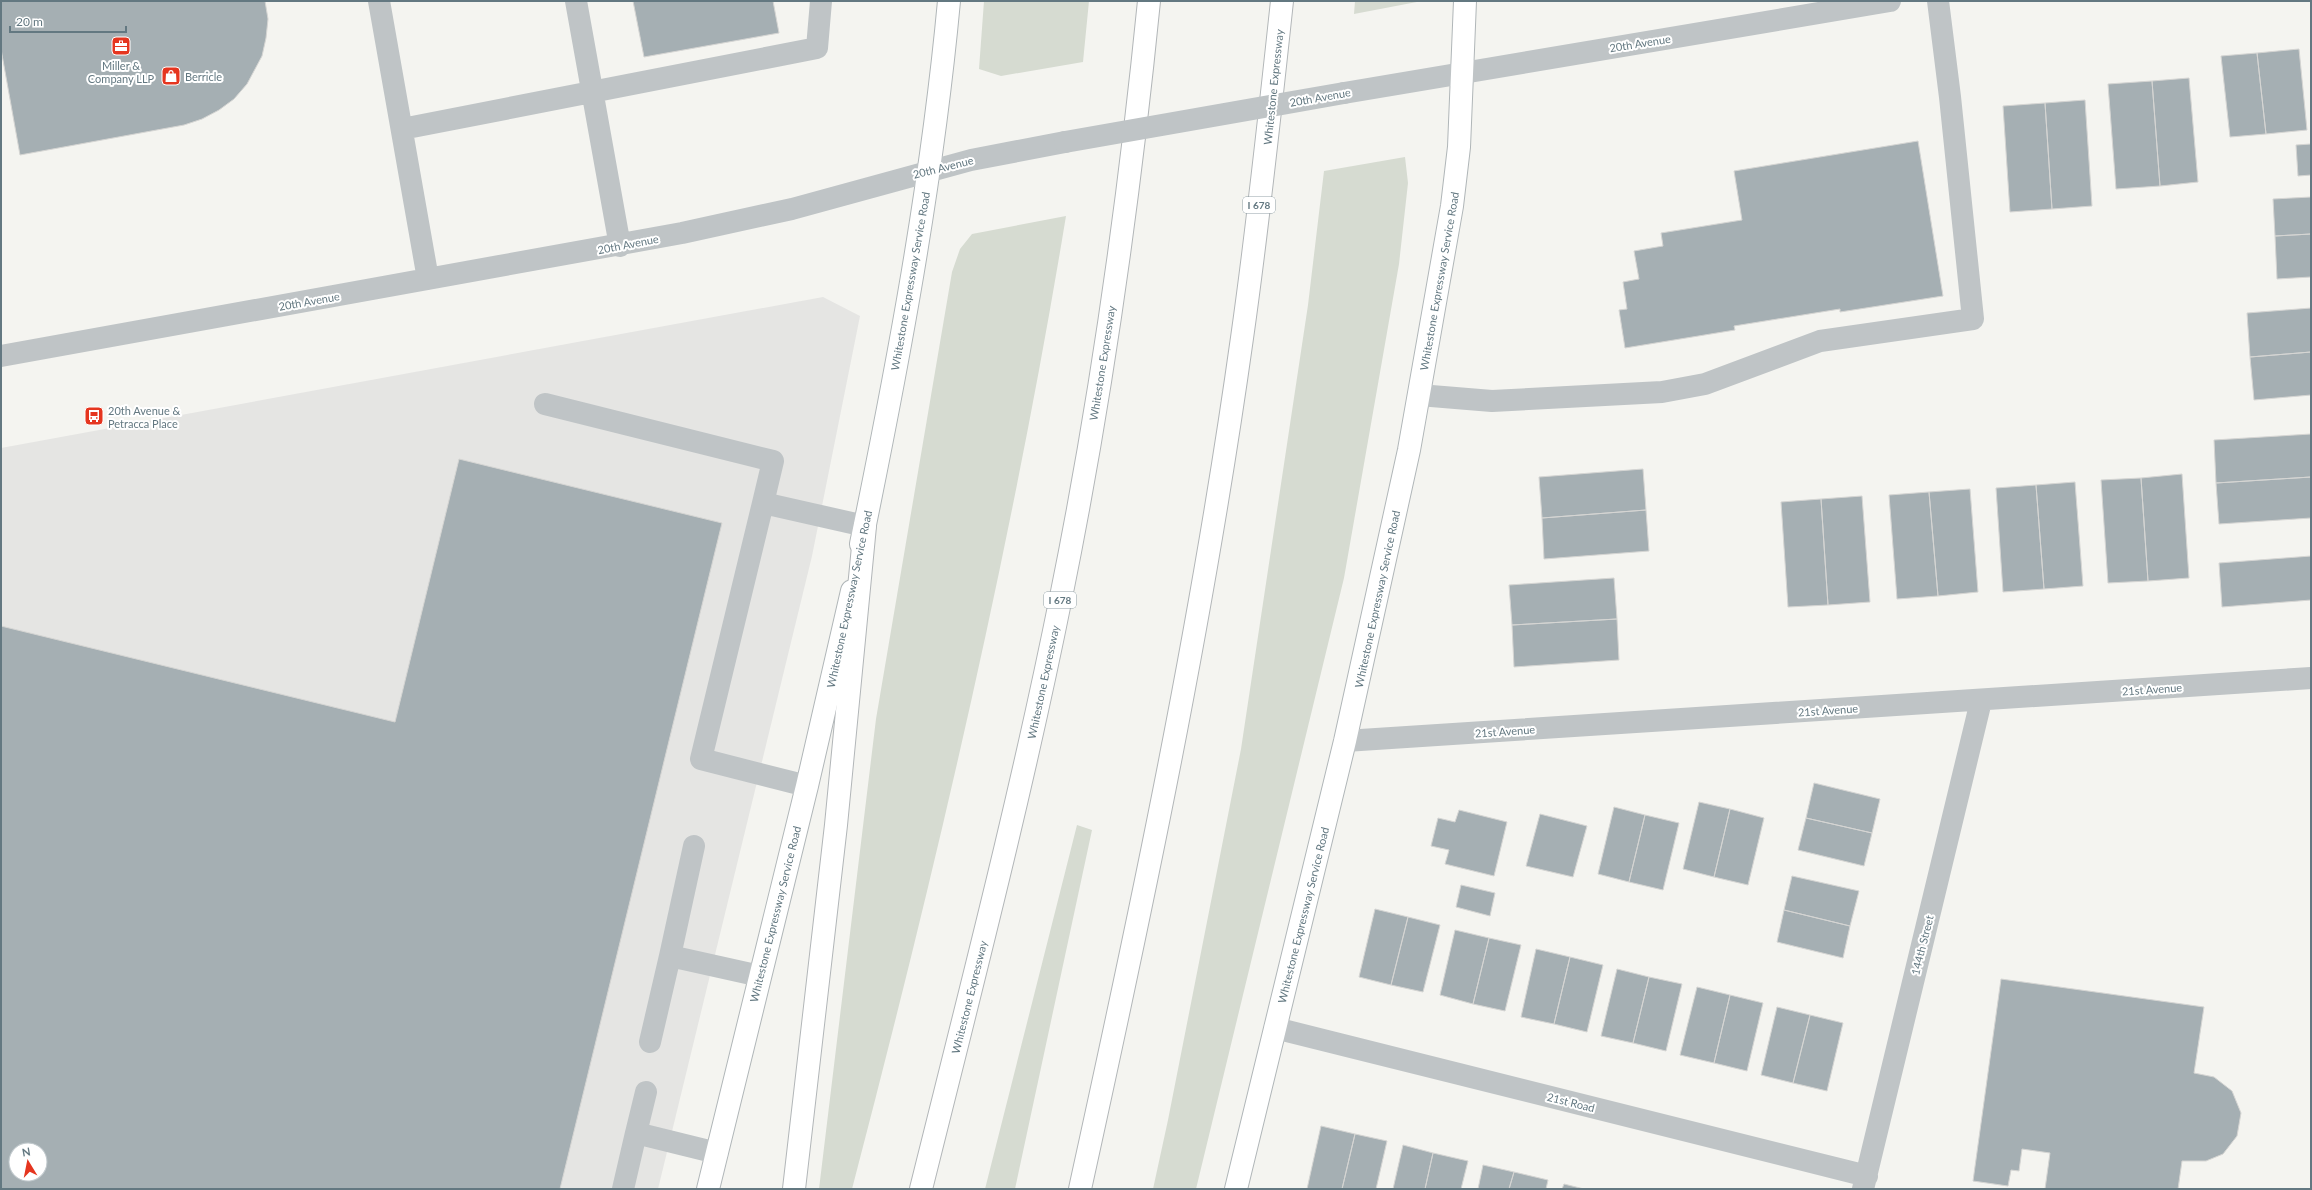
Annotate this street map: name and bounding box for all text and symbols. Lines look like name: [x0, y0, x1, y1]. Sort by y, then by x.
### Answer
scale bar: [10, 8, 126, 34]
text: 20 m: [16, 14, 43, 29]
street label: Whitestone Expressway: [1260, 28, 1286, 145]
street label: 20th Avenue: [1609, 32, 1672, 54]
office icon: Miller & Company LLP: [110, 35, 132, 57]
place label: Miller & Company LLP: [88, 59, 155, 85]
shop icon: Berricle: [160, 65, 182, 87]
place label: Berricle: [185, 70, 222, 83]
street label: 20th Avenue: [1288, 85, 1352, 109]
street label: 20th Avenue: [911, 153, 975, 181]
street label: Whitestone Expressway Service Road: [888, 191, 932, 371]
street label: Whitestone Expressway Service Road: [1417, 191, 1461, 371]
road number: I 678: [1243, 197, 1275, 213]
street label: 20th Avenue: [596, 232, 660, 256]
street label: 20th Avenue: [277, 289, 341, 313]
street label: Whitestone Expressway: [1086, 304, 1118, 421]
place label: 20th Avenue & Petracca Place: [108, 404, 181, 430]
bus stop icon: 20th Avenue & Petracca Place: [83, 405, 105, 427]
street label: Whitestone Expressway Service Road: [824, 509, 874, 689]
street label: Whitestone Expressway Service Road: [1352, 509, 1402, 689]
road number: I 678: [1044, 592, 1076, 608]
street label: Whitestone Expressway: [1025, 623, 1062, 740]
street label: 21st Avenue: [2121, 680, 2183, 698]
street label: 21st Avenue: [1797, 701, 1859, 719]
street label: 21st Avenue: [1474, 722, 1536, 740]
street label: Whitestone Expressway Service Road: [747, 825, 803, 1003]
street label: Whitestone Expressway Service Road: [1275, 826, 1331, 1004]
street label: 144th Street: [1908, 914, 1936, 976]
street label: Whitestone Expressway: [949, 939, 989, 1055]
street label: 21st Road: [1546, 1090, 1596, 1114]
north arrow: [8, 1142, 48, 1182]
text: N: [21, 1145, 31, 1159]

